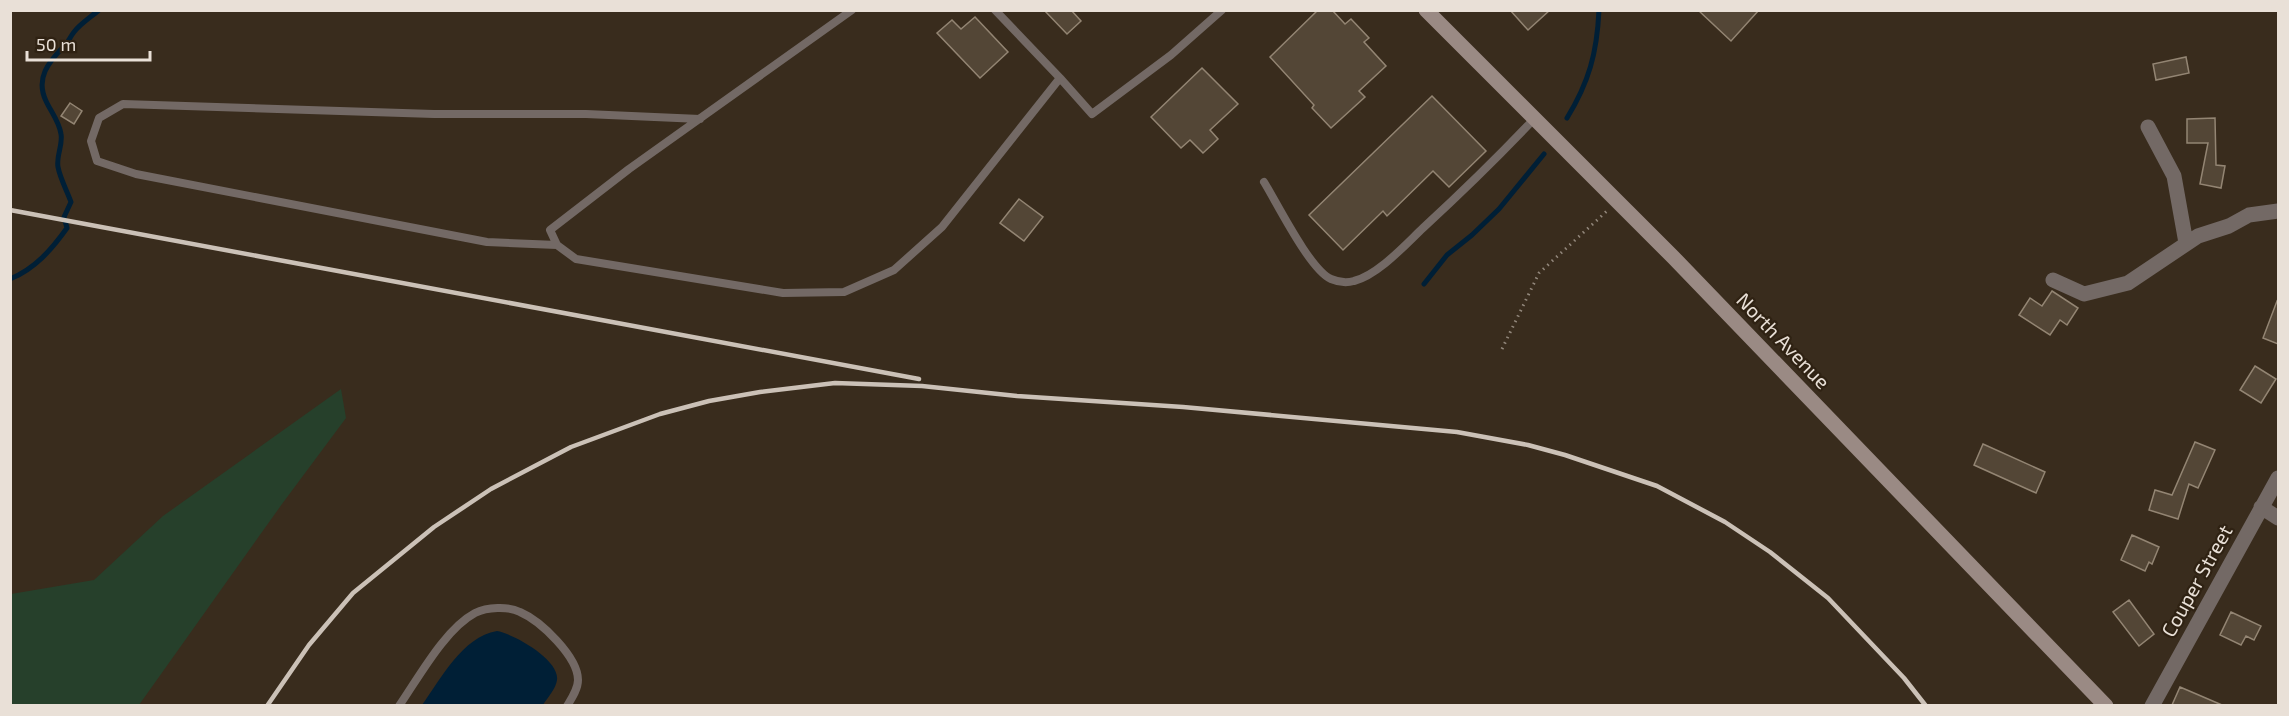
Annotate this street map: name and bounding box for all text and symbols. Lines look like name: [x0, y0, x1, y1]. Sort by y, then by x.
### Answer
scale bar: [27, 24, 150, 62]
text: 50 m: [36, 33, 76, 55]
street label: North Avenue: [1732, 287, 1835, 393]
street label: Couper Street: [2156, 520, 2237, 641]

